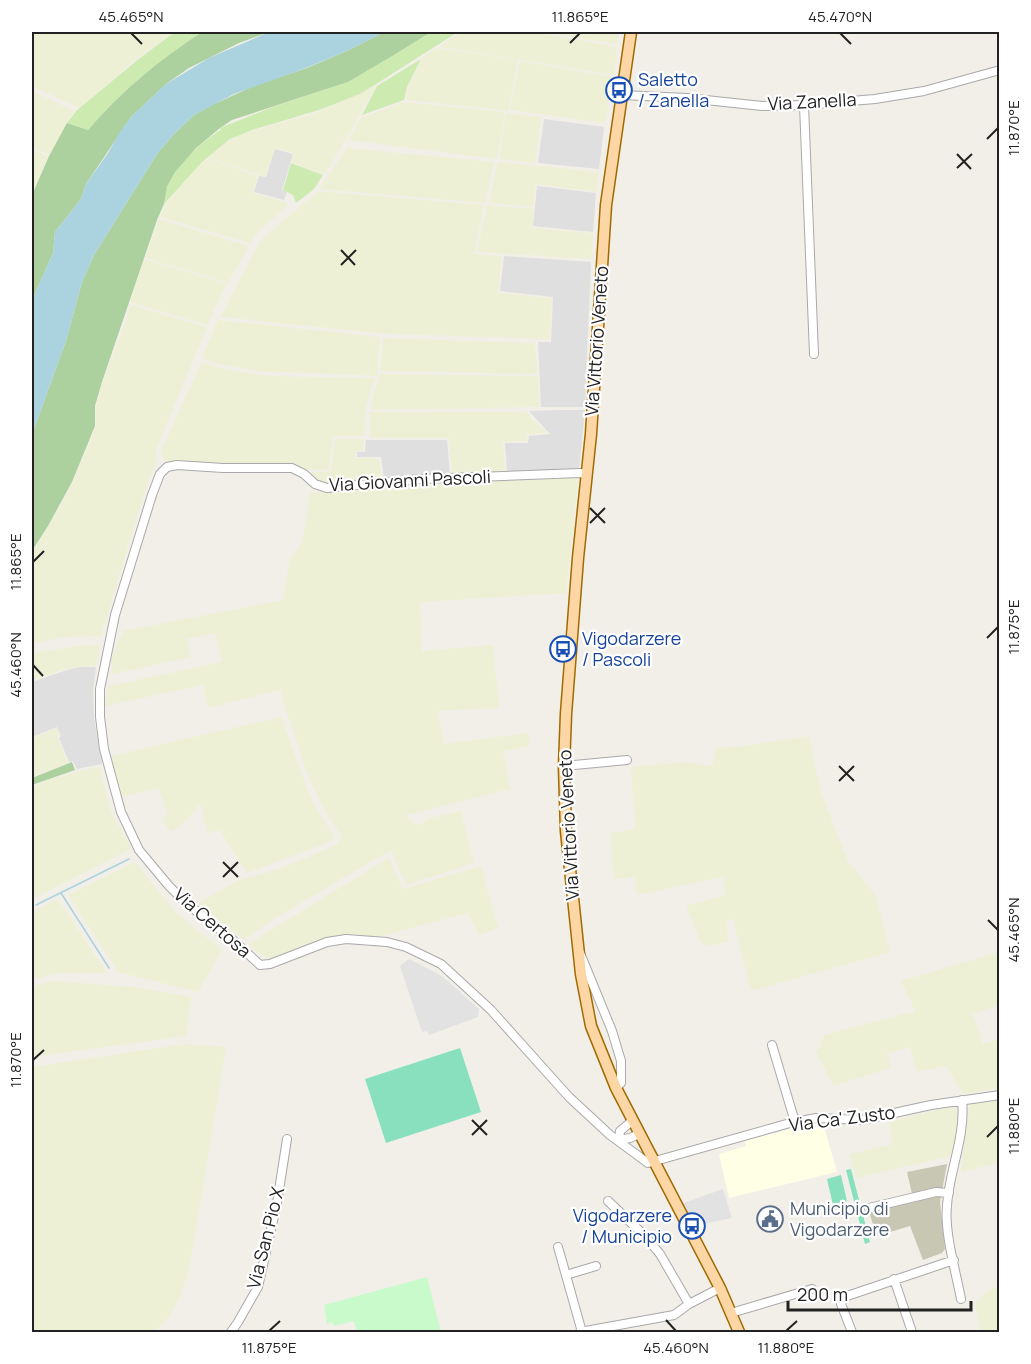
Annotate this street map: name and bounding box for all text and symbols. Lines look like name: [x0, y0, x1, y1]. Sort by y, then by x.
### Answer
text: 45.465°N: [98, 6, 164, 27]
text: 11.865°E: [552, 6, 608, 27]
text: 45.470°N: [808, 6, 872, 27]
place label: Saletto / Zanella: [638, 67, 709, 112]
bus stop icon: Saletto / Zanella: [604, 75, 634, 105]
street label: Via Zanella: [767, 87, 857, 115]
text: 11.870°E: [1003, 100, 1024, 156]
street label: Via Vittorio Veneto: [579, 265, 613, 417]
street label: Via Giovanni Pascoli: [328, 464, 491, 496]
text: 11.865°E: [5, 534, 26, 590]
text: 11.875°E: [1003, 599, 1024, 655]
place label: Vigodarzere / Pascoli: [582, 626, 681, 671]
text: 45.460°N: [5, 632, 26, 698]
bus stop icon: Vigodarzere / Pascoli: [548, 634, 578, 664]
street label: Via Vittorio Veneto: [552, 749, 584, 901]
street label: Via Certosa: [169, 882, 256, 962]
text: 45.465°N: [1003, 897, 1024, 963]
text: 11.870°E: [5, 1032, 26, 1088]
text: 11.880°E: [1003, 1098, 1024, 1154]
street label: Via Ca' Zusto: [787, 1100, 896, 1136]
street label: Via San Pio X: [241, 1184, 289, 1291]
place label: Municipio di Vigodarzere: [790, 1196, 889, 1241]
place label: Vigodarzere / Municipio: [573, 1203, 672, 1248]
public building icon: Municipio di Vigodarzere: [755, 1204, 785, 1234]
bus stop icon: Vigodarzere / Municipio: [677, 1211, 707, 1241]
scale bar: [788, 1274, 971, 1312]
text: 200 m: [797, 1282, 848, 1306]
text: 11.875°E: [241, 1337, 297, 1358]
text: 45.460°N: [643, 1337, 709, 1358]
text: 11.880°E: [758, 1337, 814, 1358]

